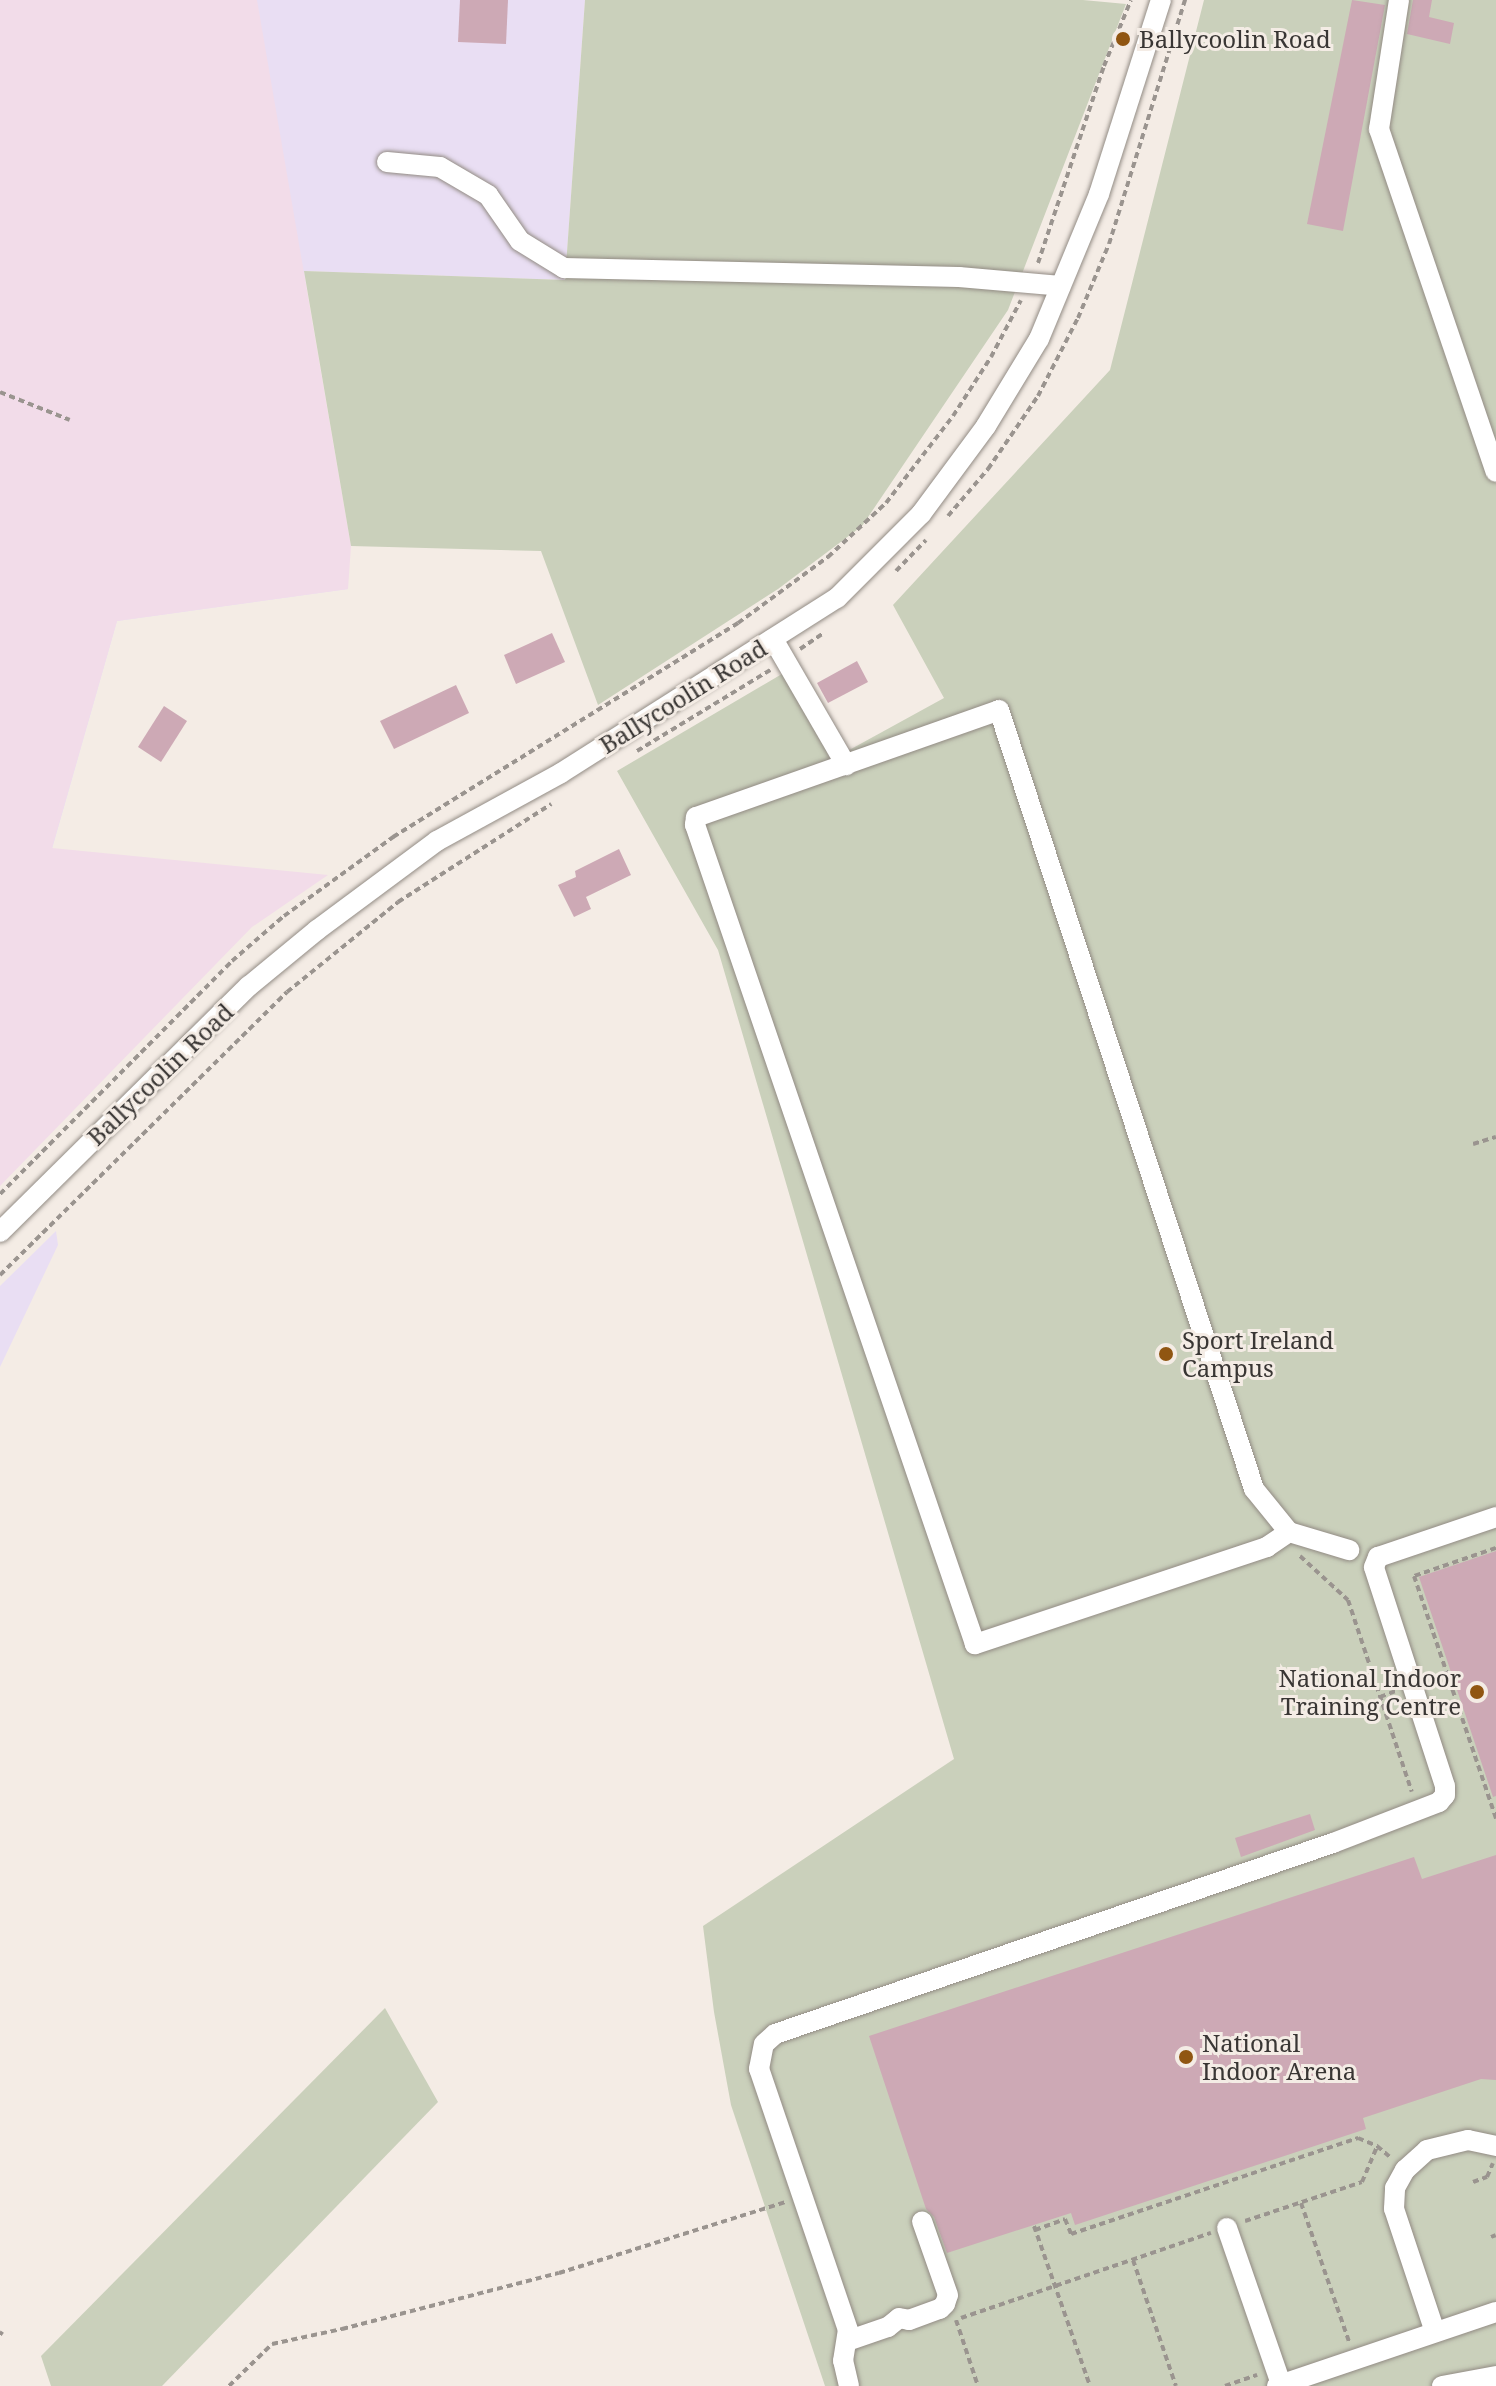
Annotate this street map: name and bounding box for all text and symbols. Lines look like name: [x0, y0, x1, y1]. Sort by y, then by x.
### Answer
place label: Ballycoolin Road: [1139, 25, 1331, 53]
marker: Ballycoolin Road: [1114, 30, 1132, 48]
street label: Ballycoolin Road: [594, 633, 772, 759]
street label: Ballycoolin Road: [81, 997, 239, 1151]
place label: Sport Ireland Campus: [1182, 1326, 1334, 1382]
marker: Sport Ireland Campus: [1157, 1345, 1175, 1363]
place label: National Indoor Training Centre: [1279, 1664, 1461, 1720]
marker: National Indoor Training Centre: [1468, 1683, 1486, 1701]
place label: National Indoor Arena: [1202, 2029, 1356, 2085]
marker: National Indoor Arena: [1177, 2048, 1195, 2066]

